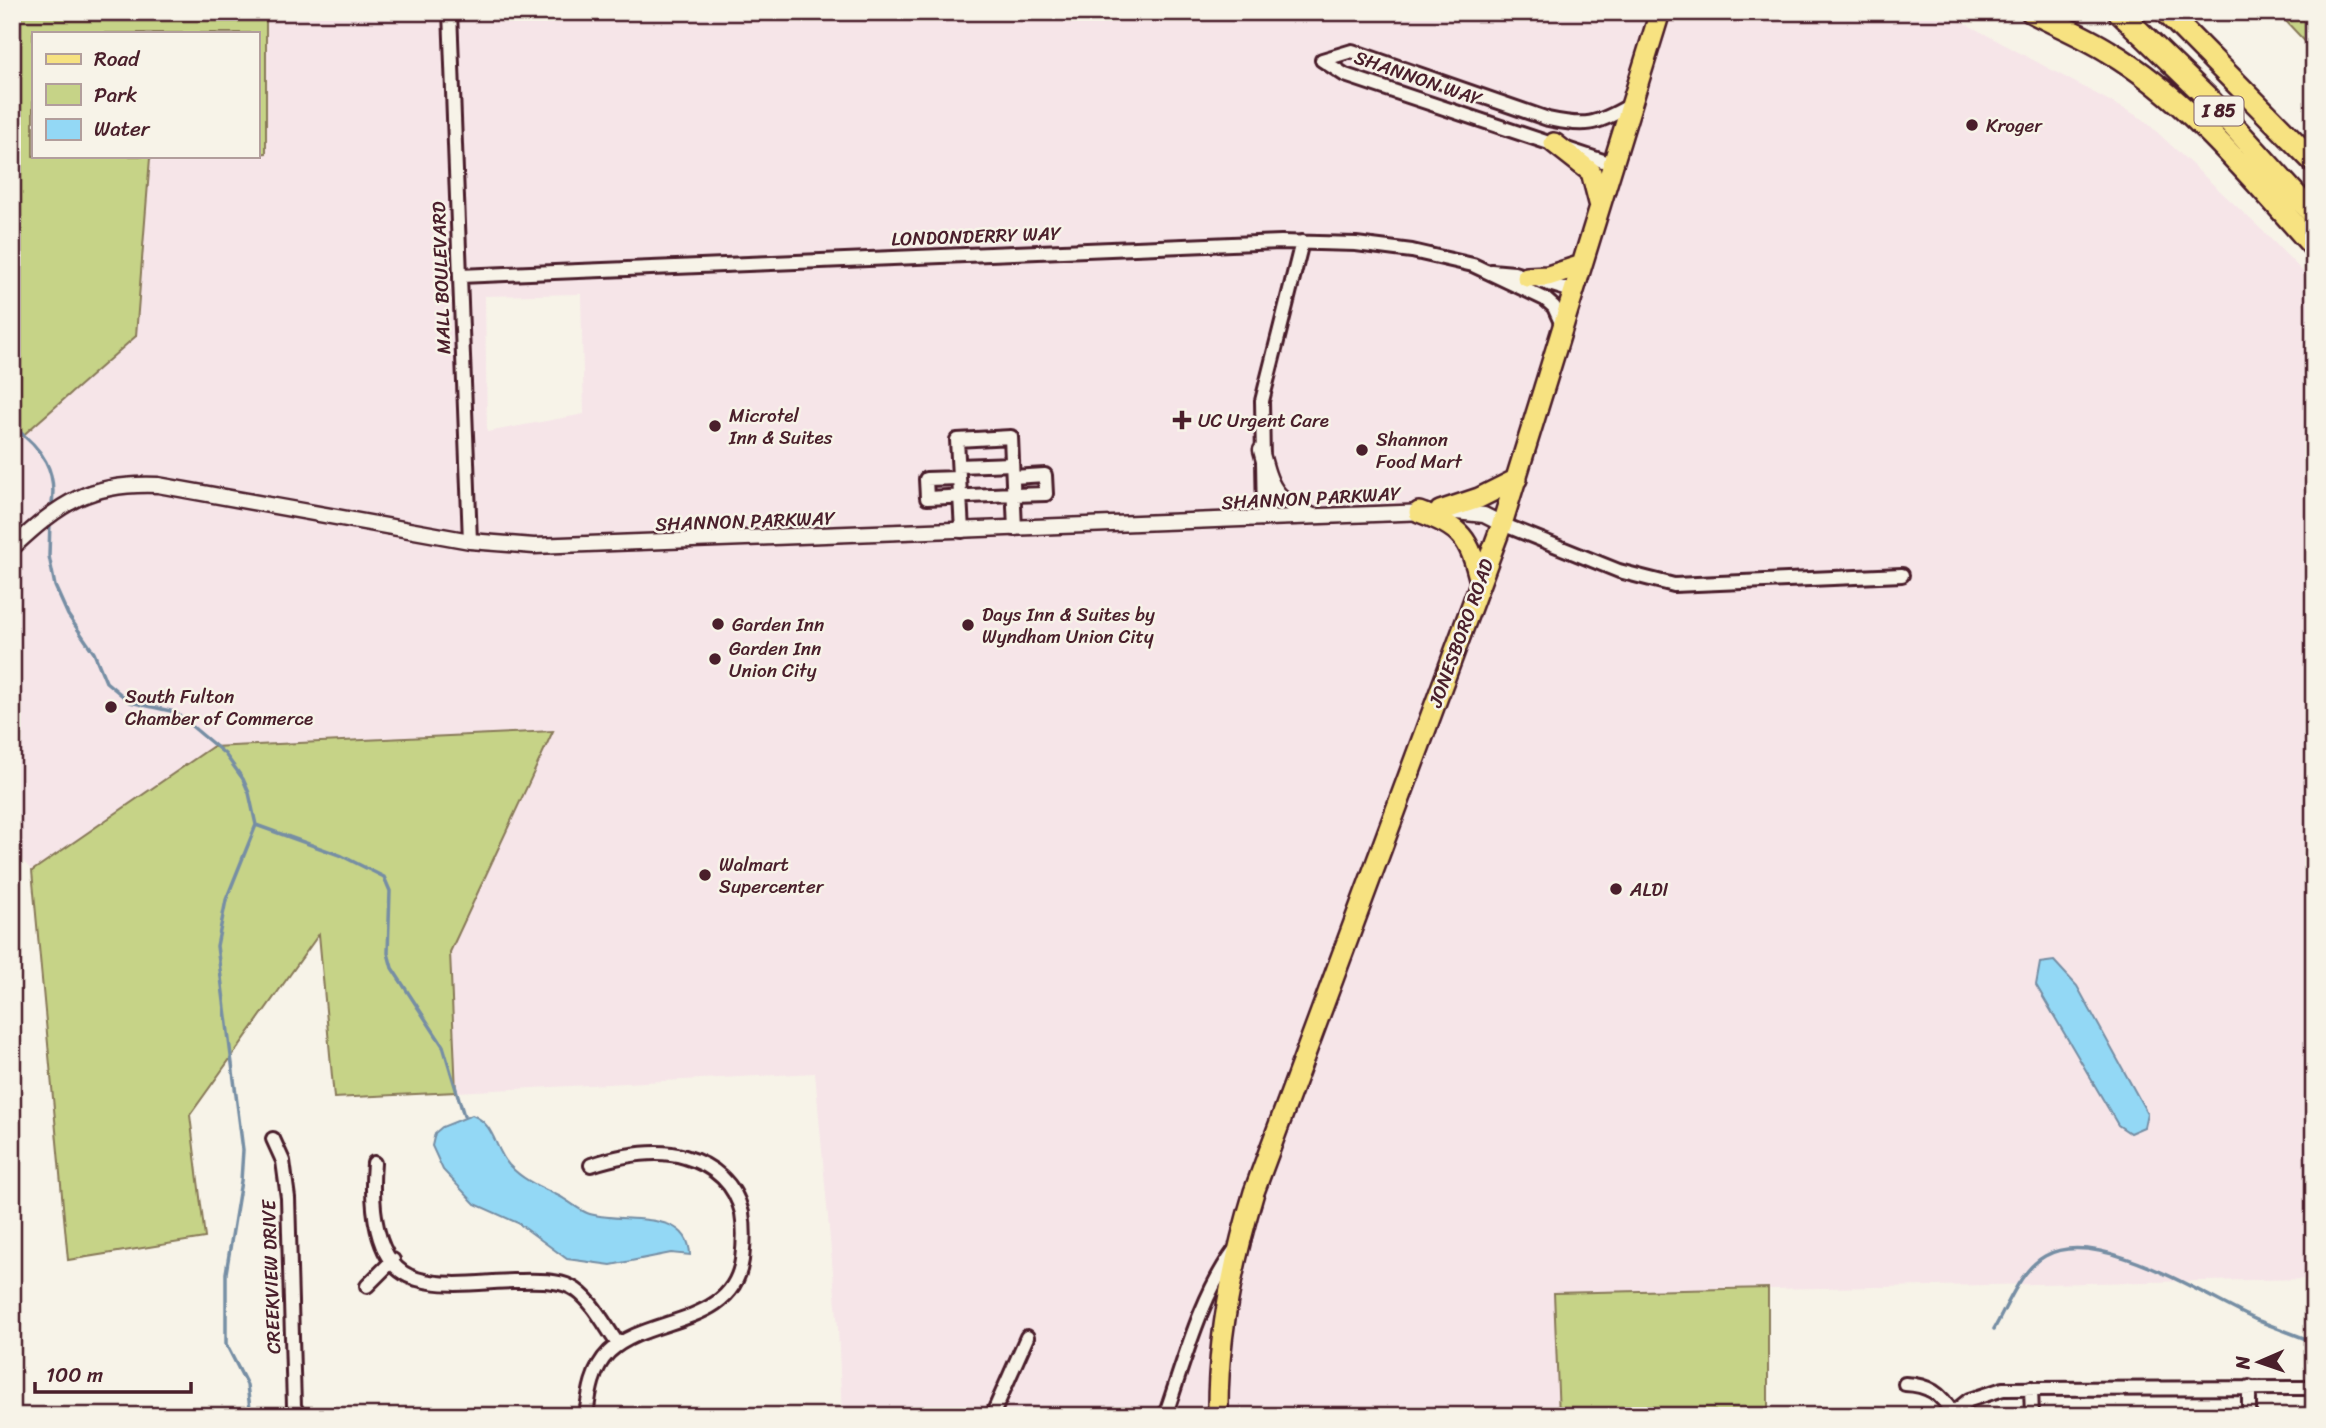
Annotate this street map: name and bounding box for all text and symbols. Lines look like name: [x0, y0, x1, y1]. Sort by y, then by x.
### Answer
legend: [32, 32, 259, 158]
text: Road: [94, 40, 141, 78]
street label: SHANNON WAY: [1350, 41, 1488, 116]
text: Park: [94, 76, 137, 114]
road number: I 85: [2194, 96, 2244, 126]
place label: Kroger: [1986, 109, 2043, 142]
text: Water: [94, 110, 151, 148]
marker: Kroger: [1964, 117, 1980, 133]
street label: MALL BOULEVARD: [422, 201, 460, 355]
street label: LONDONDERRY WAY: [891, 216, 1063, 255]
place label: Microtel Inn & Suites: [728, 399, 833, 454]
place label: UC Urgent Care: [1198, 404, 1329, 437]
marker: UC Urgent Care: [1172, 410, 1192, 430]
marker: Microtel Inn & Suites: [707, 418, 723, 434]
place label: Shannon Food Mart: [1376, 423, 1463, 478]
marker: Shannon Food Mart: [1354, 442, 1370, 458]
street label: SHANNON PARKWAY: [1221, 477, 1403, 519]
street label: SHANNON PARKWAY: [655, 501, 837, 541]
street label: JONESBORO ROAD: [1419, 554, 1503, 713]
place label: Days Inn & Suites by Wyndham Union City: [982, 598, 1155, 653]
place label: Garden Inn: [732, 608, 824, 641]
marker: Garden Inn: [710, 616, 726, 632]
marker: Days Inn & Suites by Wyndham Union City: [960, 617, 976, 633]
place label: Garden Inn Union City: [729, 632, 821, 687]
marker: Garden Inn Union City: [707, 651, 723, 667]
place label: South Fulton Chamber of Commerce: [125, 680, 313, 735]
marker: South Fulton Chamber of Commerce: [103, 699, 119, 715]
place label: Walmart Supercenter: [719, 848, 825, 903]
marker: Walmart Supercenter: [697, 867, 713, 883]
place label: ALDI: [1629, 873, 1669, 906]
marker: ALDI: [1608, 881, 1624, 897]
street label: CREEKVIEW DRIVE: [252, 1198, 290, 1355]
north arrow: [2224, 1326, 2294, 1396]
scale bar: [35, 1351, 191, 1395]
text: N: [2226, 1355, 2259, 1371]
text: 100 m: [46, 1356, 103, 1394]

